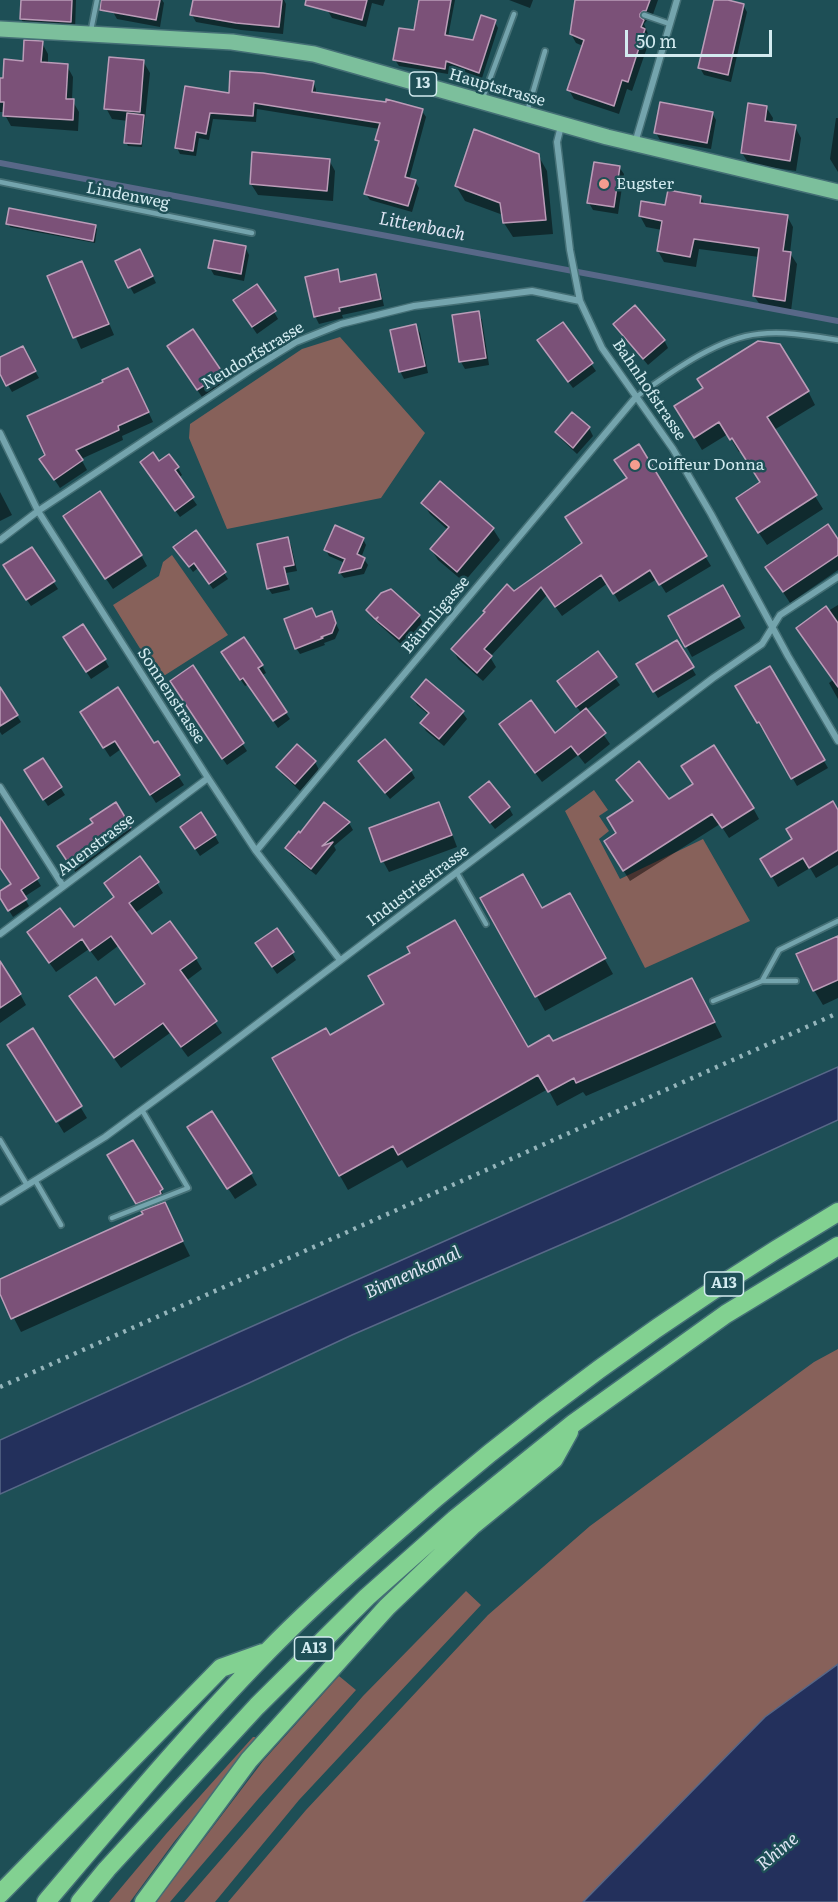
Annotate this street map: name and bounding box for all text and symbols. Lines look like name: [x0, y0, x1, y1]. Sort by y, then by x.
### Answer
scale bar: [628, 18, 775, 56]
text: 50 m: [636, 27, 677, 54]
street label: Hauptstrasse: [447, 65, 547, 111]
road number: 13: [410, 72, 436, 96]
place label: Eugster: [616, 174, 674, 194]
marker: Eugster: [597, 177, 611, 191]
street label: Lindenweg: [85, 179, 171, 213]
water label: Littenbach: [377, 208, 467, 246]
street label: Neudorfstrasse: [199, 318, 307, 394]
street label: Bahnhofstrasse: [608, 336, 690, 444]
place label: Coiffeur Donna: [647, 455, 764, 475]
marker: Coiffeur Donna: [628, 458, 642, 472]
street label: Bäumligasse: [398, 572, 474, 658]
street label: Sonnenstrasse: [133, 645, 209, 747]
street label: Auenstrasse: [54, 810, 138, 880]
street label: Industriestrasse: [363, 841, 473, 931]
water label: Binnenkanal: [362, 1242, 464, 1304]
road number: A13: [704, 1272, 744, 1296]
road number: A13: [294, 1637, 334, 1661]
water label: Rhine: [753, 1829, 803, 1875]

